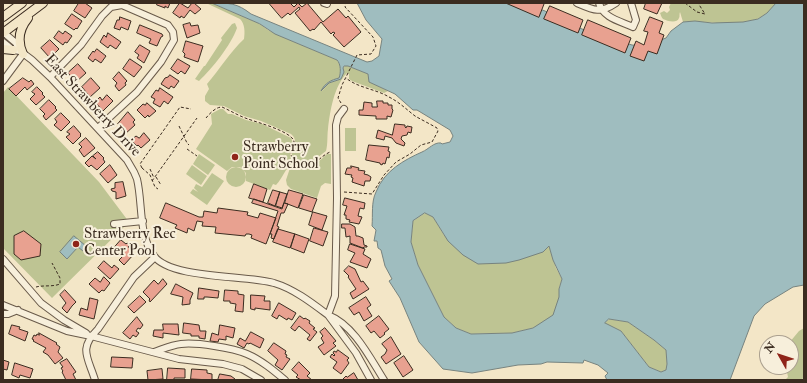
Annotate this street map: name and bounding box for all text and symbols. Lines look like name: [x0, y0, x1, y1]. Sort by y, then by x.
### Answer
street label: East Strawberry Drive: [40, 51, 144, 161]
place label: Strawberry Point School: [243, 139, 319, 174]
marker: Strawberry Point School: [230, 152, 240, 162]
place label: Strawberry Rec Center Pool: [84, 226, 176, 261]
marker: Strawberry Rec Center Pool: [71, 239, 81, 249]
north arrow: [759, 335, 799, 375]
text: N: [762, 340, 778, 356]

